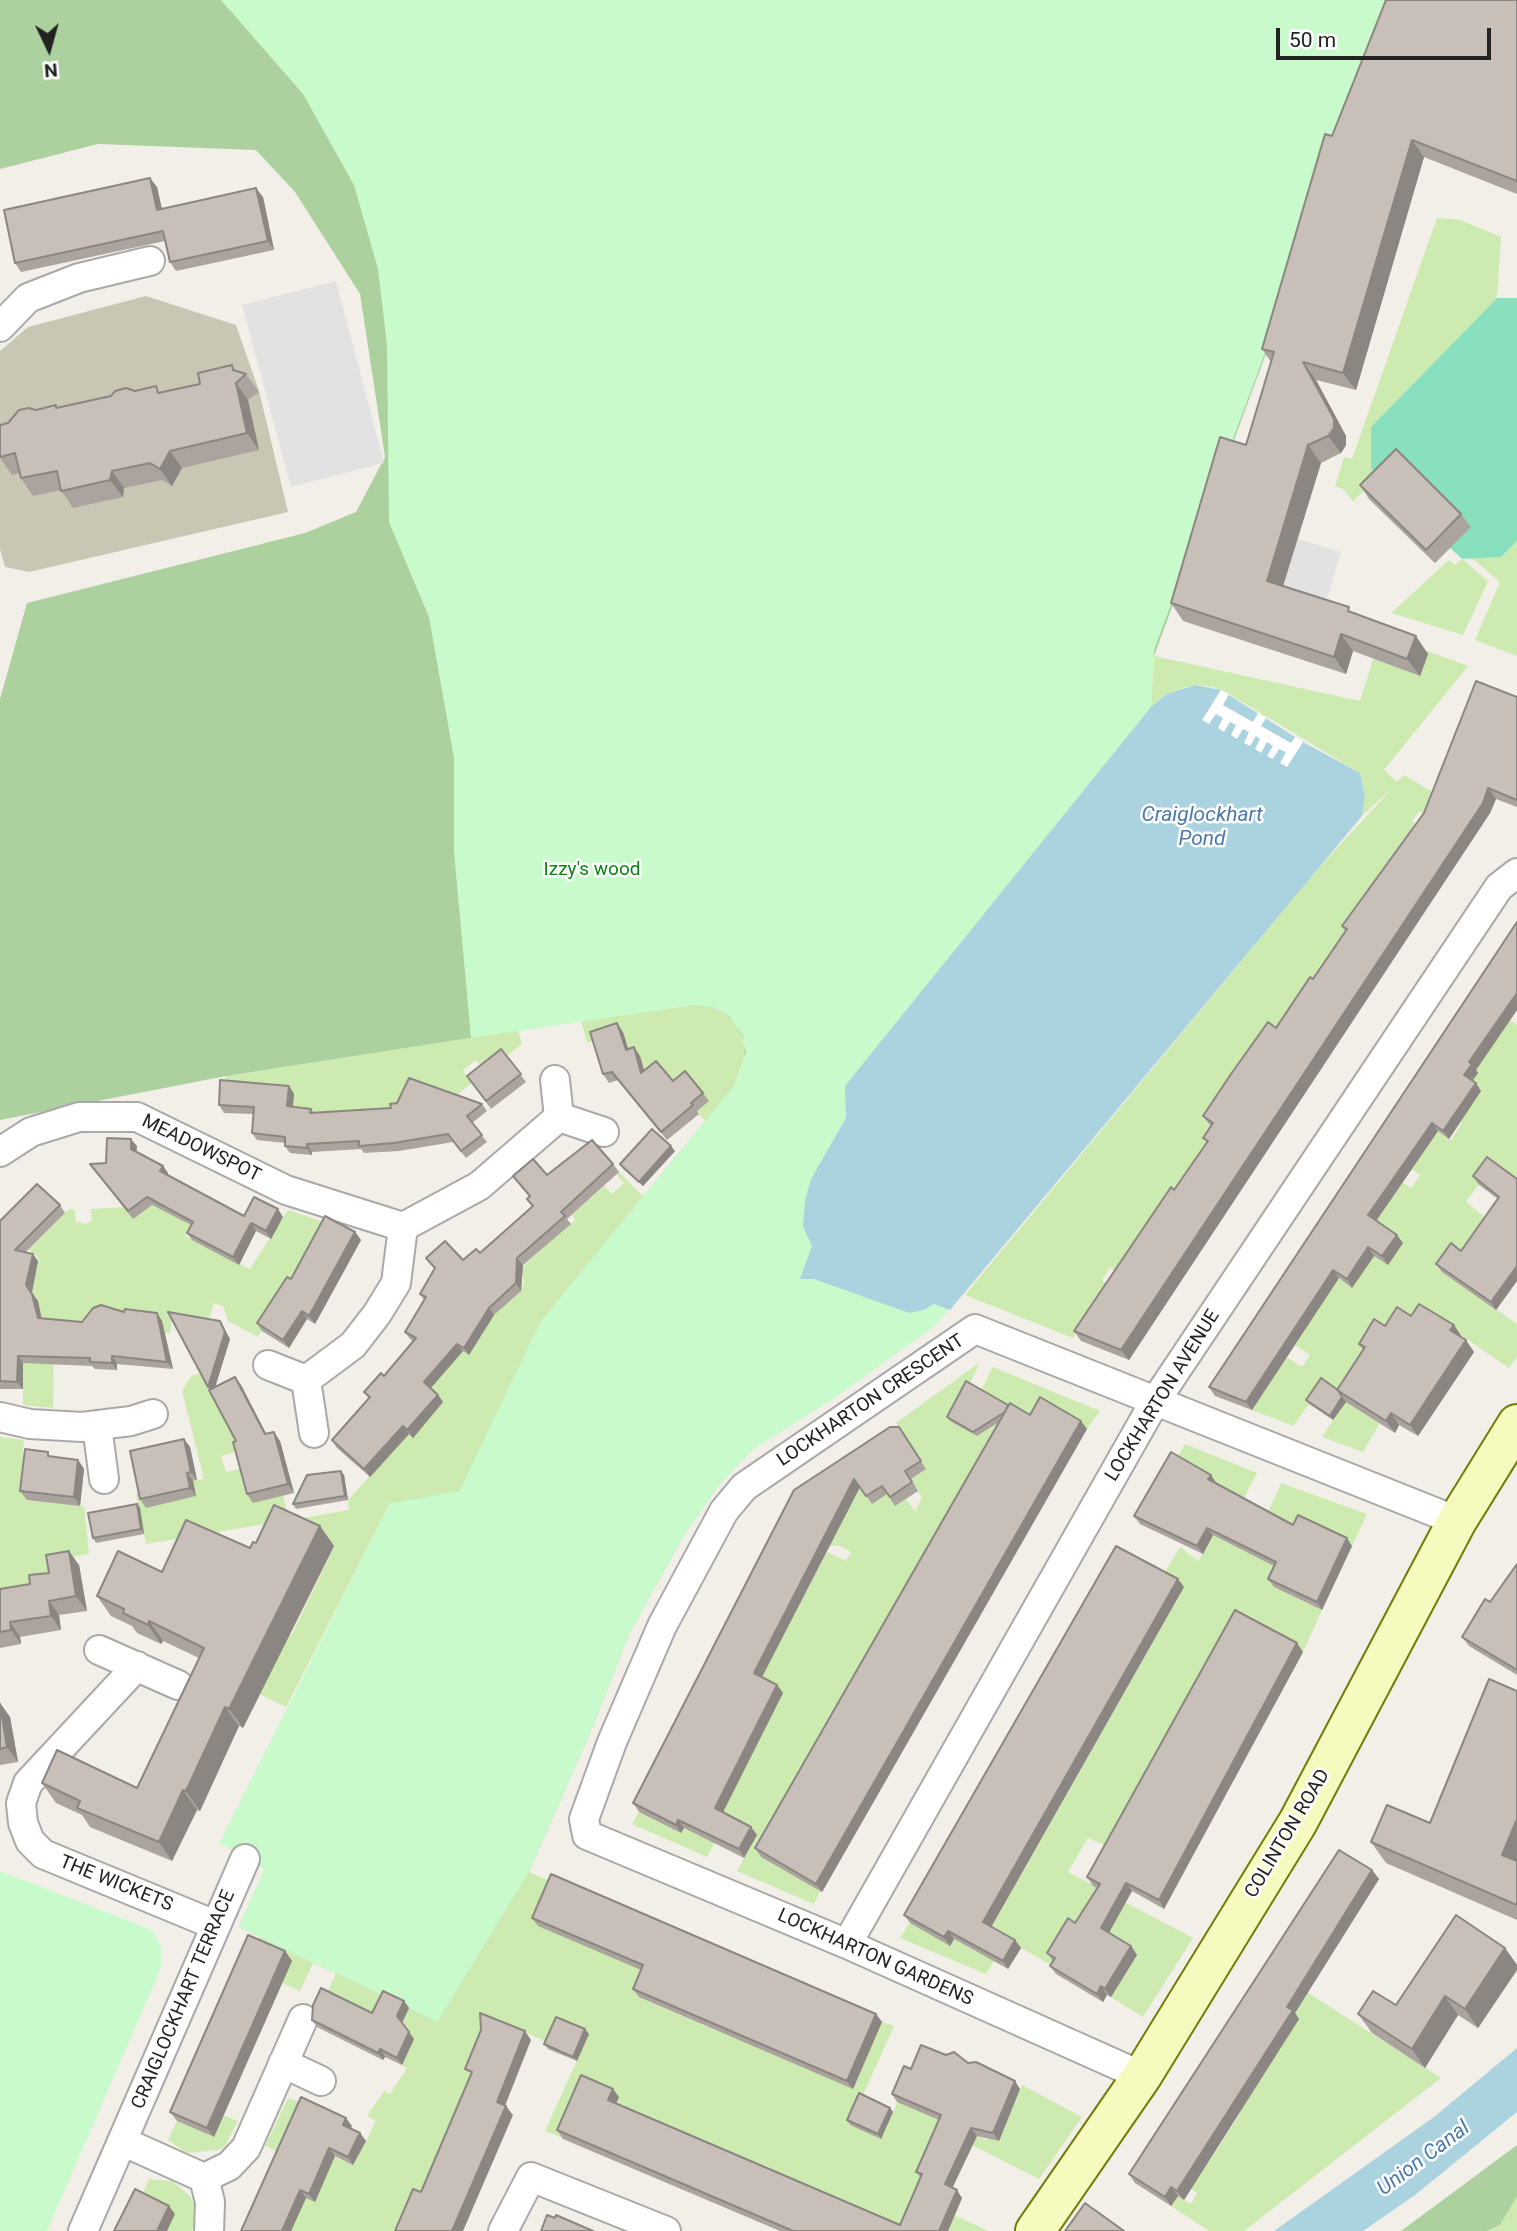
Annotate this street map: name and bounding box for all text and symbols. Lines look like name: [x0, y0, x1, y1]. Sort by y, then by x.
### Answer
north arrow: [14, 14, 84, 84]
scale bar: [1279, 14, 1494, 58]
text: 50 m: [1289, 28, 1336, 52]
text: N: [43, 58, 59, 82]
water label: Craiglockhart Pond: [1141, 803, 1263, 853]
park label: Izzy's wood: [544, 859, 640, 881]
street label: MEADOWSPOT: [138, 1110, 264, 1188]
street label: LOCKHARTON AVENUE: [1101, 1306, 1225, 1486]
street label: LOCKHARTON CRESCENT: [773, 1330, 969, 1472]
street label: COLINTON ROAD: [1241, 1766, 1335, 1902]
street label: THE WICKETS: [56, 1851, 176, 1917]
street label: CRAIGLOCKHART TERRACE: [127, 1887, 241, 2113]
street label: LOCKHARTON GARDENS: [774, 1905, 976, 2011]
water label: Union Canal: [1373, 2116, 1475, 2202]

